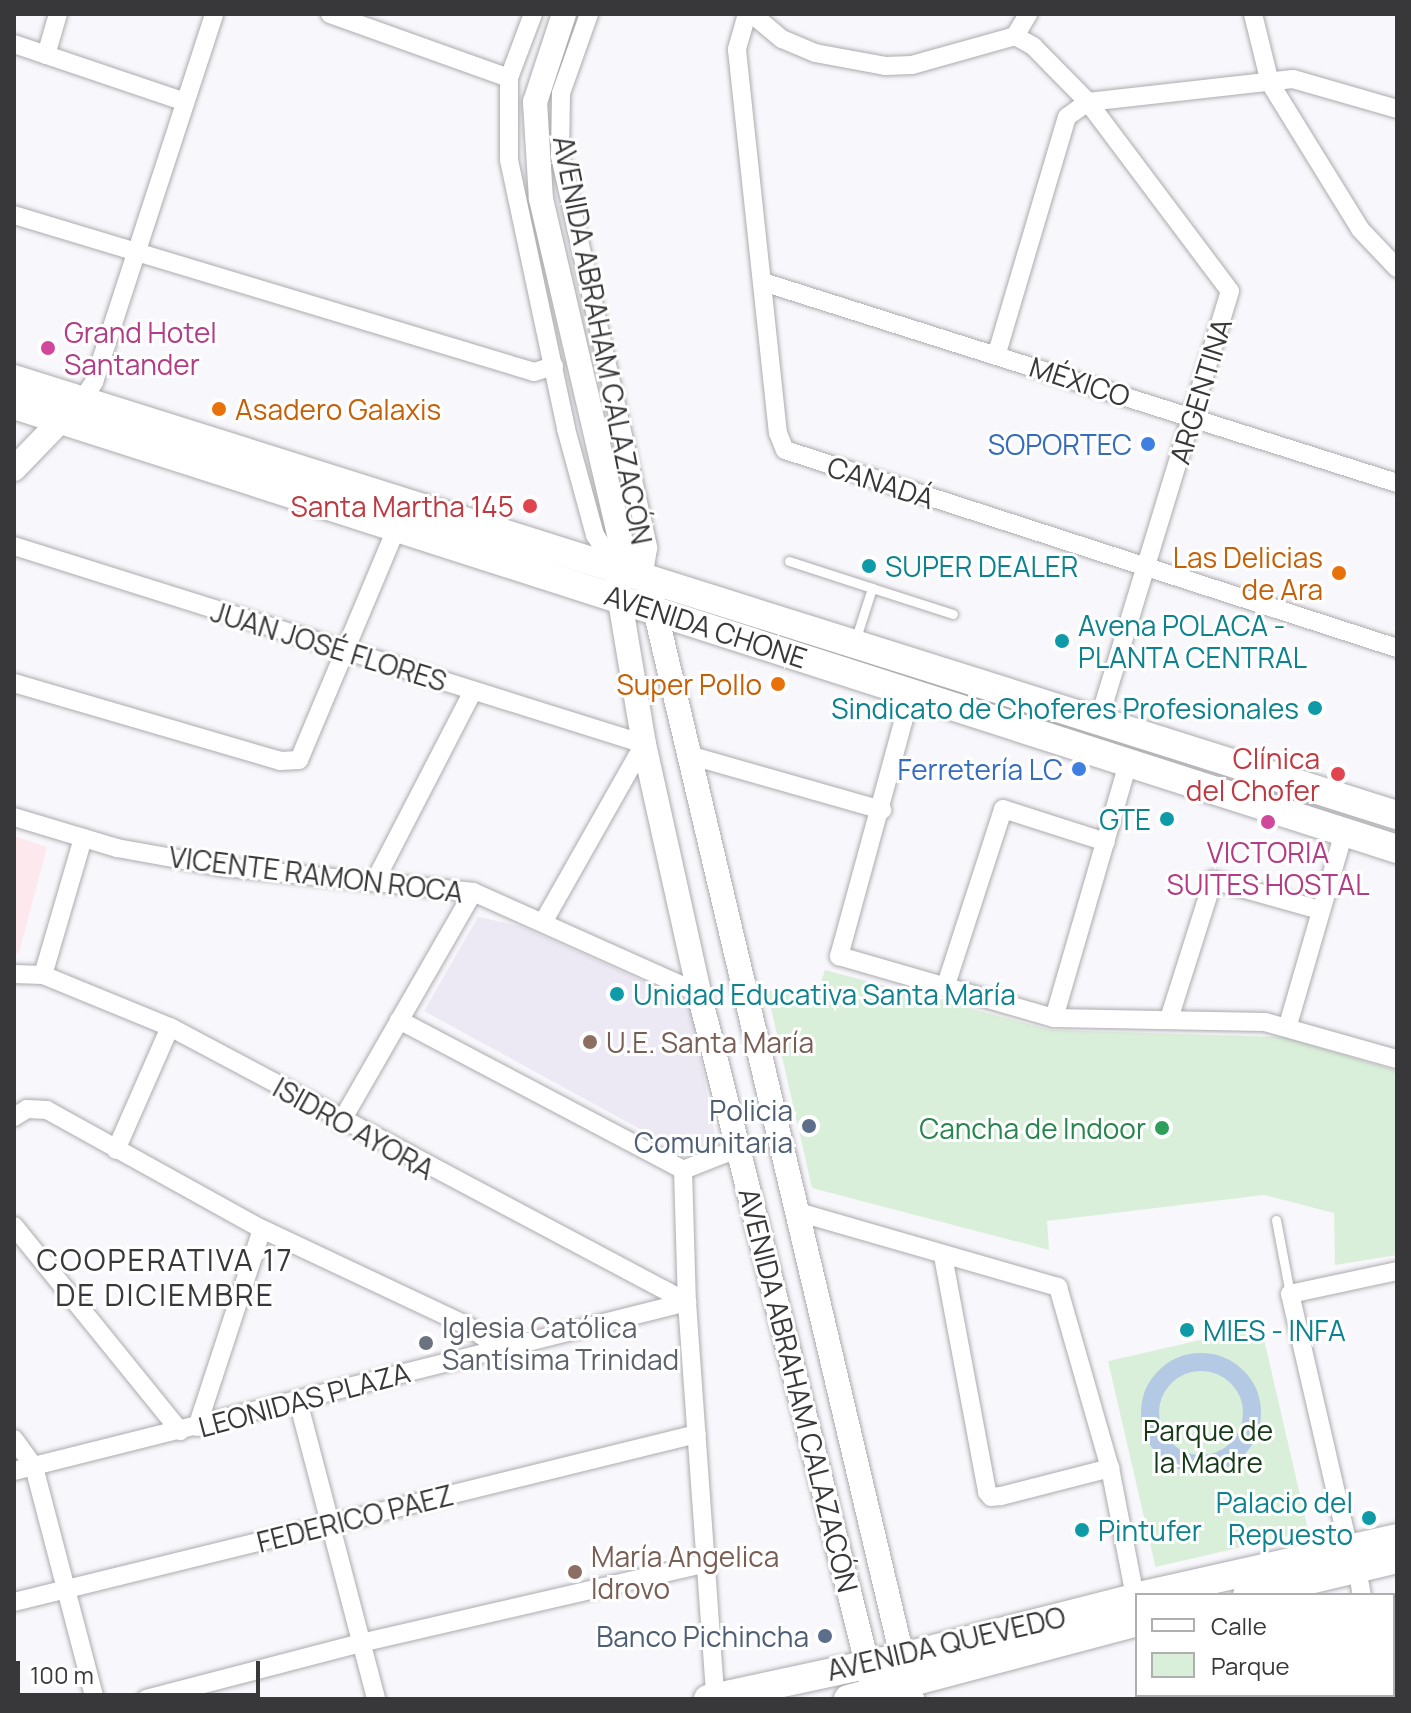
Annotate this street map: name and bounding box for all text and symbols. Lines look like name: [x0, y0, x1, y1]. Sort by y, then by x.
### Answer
street label: AVENIDA ABRAHAM CALAZACÓN: [547, 133, 659, 547]
street label: ARGENTINA: [1162, 314, 1238, 468]
place label: Grand Hotel Santander: [64, 315, 217, 381]
marker: Grand Hotel Santander: [39, 339, 57, 357]
street label: MÉXICO: [1026, 349, 1134, 413]
place label: Asadero Galaxis: [235, 392, 441, 426]
marker: Asadero Galaxis: [210, 400, 228, 418]
place label: SOPORTEC: [988, 427, 1132, 461]
marker: SOPORTEC: [1139, 435, 1157, 453]
street label: CANADÁ: [823, 449, 939, 515]
place label: Santa Martha 145: [290, 489, 514, 523]
marker: Santa Martha 145: [521, 497, 539, 515]
place label: Las Delicias de Ara: [1173, 540, 1323, 606]
place label: SUPER DEALER: [885, 549, 1078, 583]
marker: SUPER DEALER: [860, 557, 878, 575]
marker: Las Delicias de Ara: [1330, 564, 1348, 582]
street label: AVENIDA CHONE: [601, 577, 811, 675]
street label: JUAN JOSÉ FLORES: [207, 594, 451, 698]
place label: Avena POLACA - PLANTA CENTRAL: [1078, 608, 1307, 674]
marker: Avena POLACA - PLANTA CENTRAL: [1053, 632, 1071, 650]
place label: Super Pollo: [616, 667, 762, 701]
marker: Super Pollo: [769, 675, 787, 693]
place label: Sindicato de Choferes Profesionales: [831, 691, 1299, 725]
marker: Sindicato de Choferes Profesionales: [1306, 699, 1324, 717]
place label: Clínica del Chofer: [1186, 741, 1320, 807]
place label: Ferretería LC: [898, 752, 1063, 786]
marker: Ferretería LC: [1070, 760, 1088, 778]
marker: Clínica del Chofer: [1327, 763, 1349, 785]
place label: GTE: [1099, 802, 1151, 836]
marker: GTE: [1158, 810, 1176, 828]
marker: VICTORIA SUITES HOSTAL: [1259, 813, 1277, 831]
place label: VICTORIA SUITES HOSTAL: [1166, 835, 1370, 901]
street label: VICENTE RAMON ROCA: [167, 839, 465, 909]
place label: Unidad Educativa Santa María: [633, 977, 1016, 1011]
marker: Unidad Educativa Santa María: [608, 985, 626, 1003]
place label: U.E. Santa María: [606, 1025, 814, 1059]
marker: U.E. Santa María: [581, 1033, 599, 1051]
street label: ISIDRO AYORA: [268, 1070, 440, 1186]
place label: Policia Comunitaria: [634, 1093, 793, 1159]
place label: Cancha de Indoor: [919, 1111, 1146, 1145]
marker: Policia Comunitaria: [800, 1117, 818, 1135]
marker: Cancha de Indoor: [1153, 1119, 1171, 1137]
street label: AVENIDA ABRAHAM CALAZACÓN: [732, 1184, 866, 1596]
district label: COOPERATIVA 17 DE DICIEMBRE: [37, 1242, 293, 1312]
place label: Iglesia Católica Santísima Trinidad: [442, 1310, 679, 1376]
place label: MIES - INFA: [1203, 1313, 1346, 1347]
marker: MIES - INFA: [1178, 1321, 1196, 1339]
marker: Iglesia Católica Santísima Trinidad: [417, 1334, 435, 1352]
street label: LEONIDAS PLAZA: [195, 1355, 413, 1443]
park label: Parque de la Madre: [1143, 1413, 1273, 1479]
street label: FEDERICO PAEZ: [253, 1477, 457, 1559]
place label: Palacio del Repuesto: [1216, 1485, 1353, 1551]
marker: Palacio del Repuesto: [1360, 1509, 1378, 1527]
place label: Pintufer: [1098, 1513, 1202, 1547]
marker: Pintufer: [1073, 1521, 1091, 1539]
place label: María Angelica Idrovo: [591, 1539, 779, 1605]
marker: María Angelica Idrovo: [566, 1563, 584, 1581]
legend: [1135, 1593, 1395, 1697]
street label: AVENIDA QUEVEDO: [823, 1599, 1069, 1687]
text: Calle: [1211, 1609, 1267, 1642]
place label: Banco Pichincha: [596, 1619, 809, 1653]
marker: Banco Pichincha: [816, 1627, 834, 1645]
scale bar: [20, 1645, 264, 1695]
text: Parque: [1211, 1649, 1289, 1682]
text: 100 m: [30, 1658, 94, 1691]

